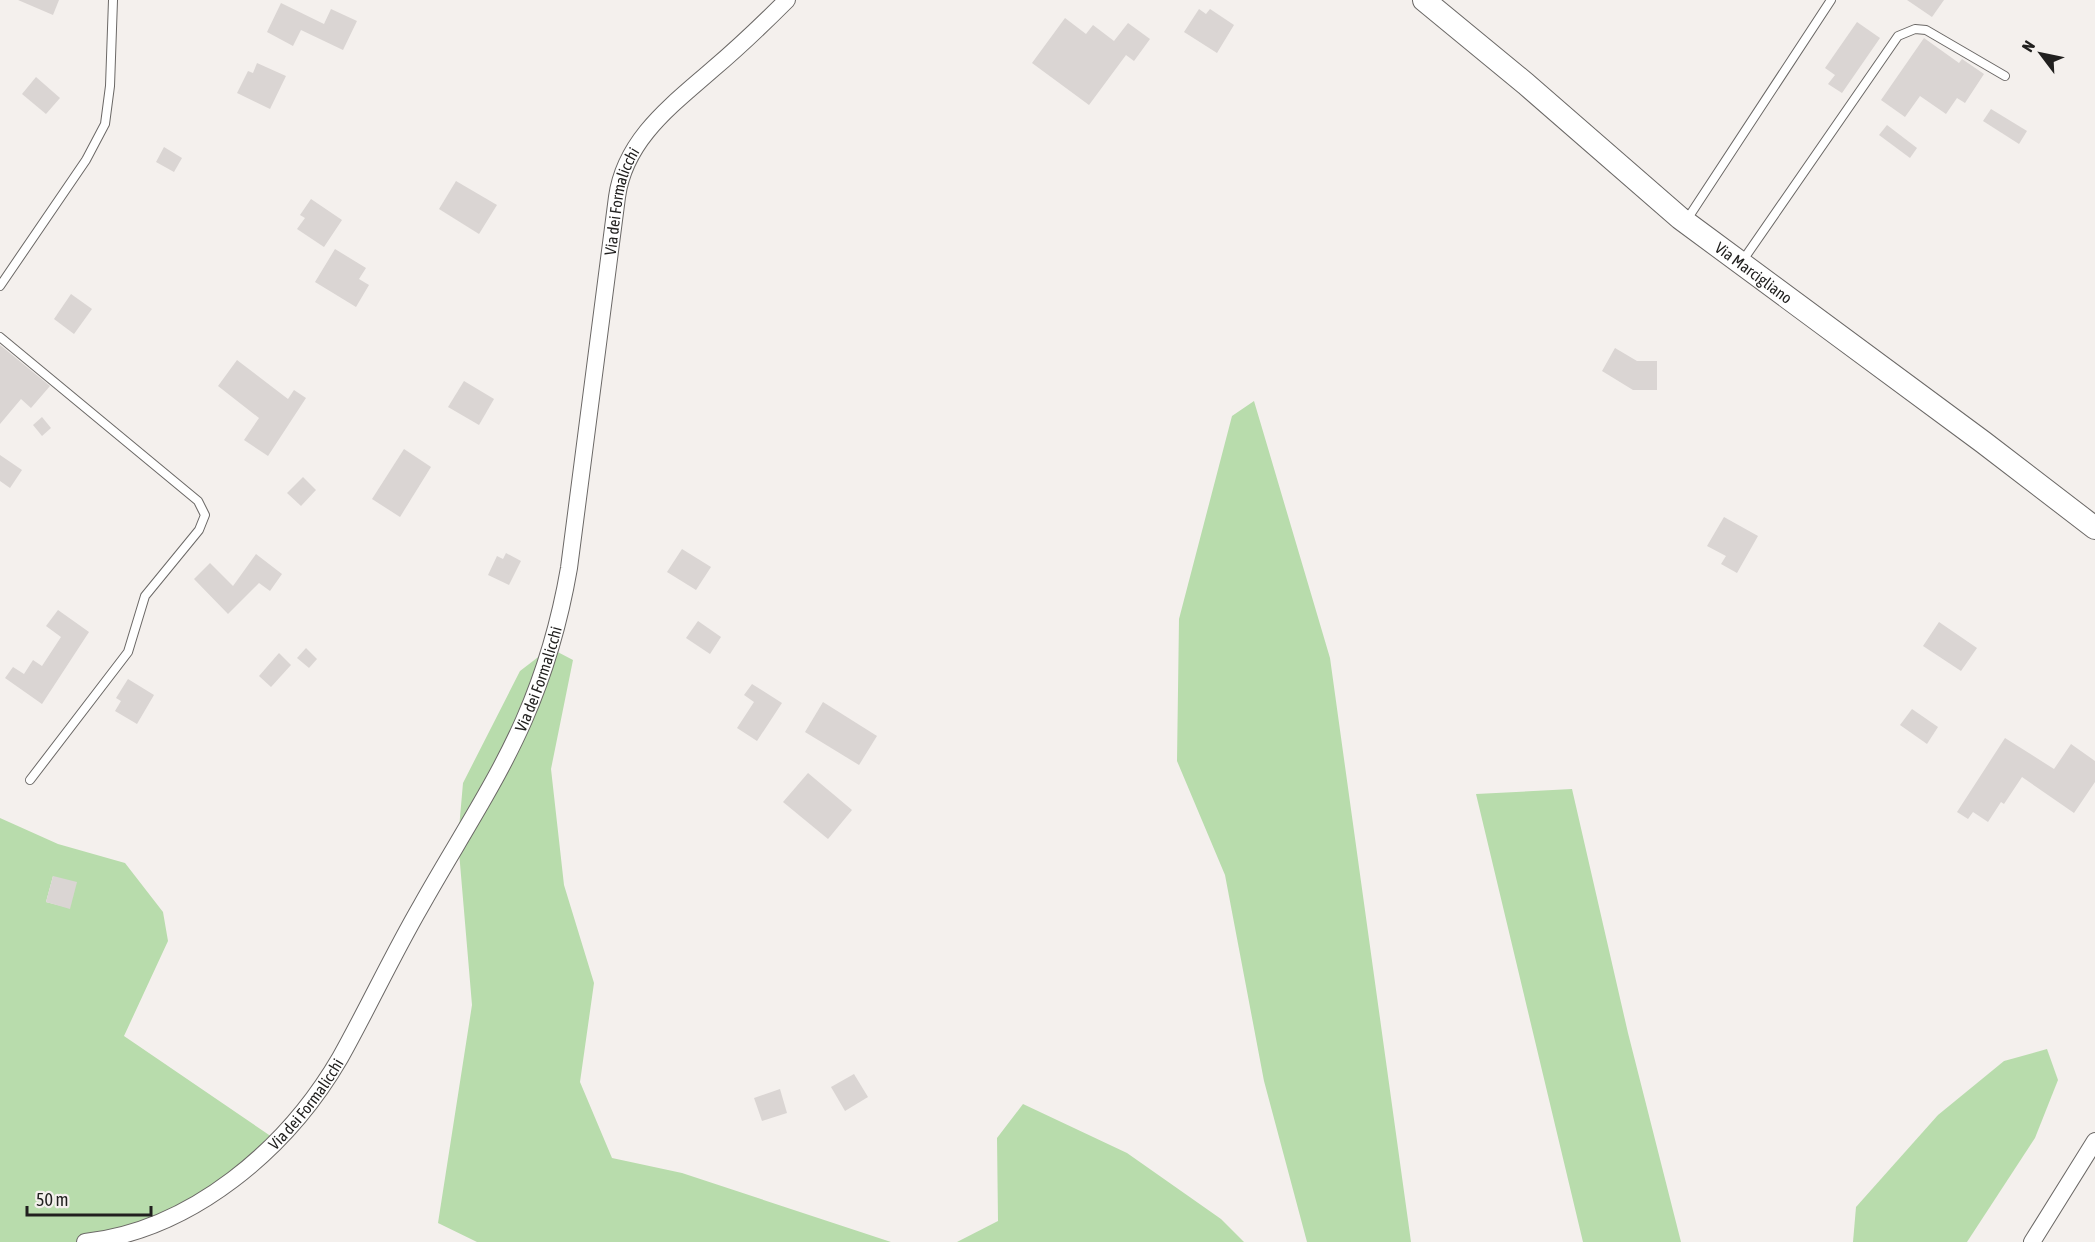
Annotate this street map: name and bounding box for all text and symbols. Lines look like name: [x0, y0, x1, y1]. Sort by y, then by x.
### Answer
north arrow: [2011, 24, 2071, 84]
text: N: [2018, 37, 2038, 55]
street label: Via dei Formalicchi: [601, 144, 642, 256]
street label: Via Marcigliano: [1712, 238, 1796, 307]
street label: Via dei Formalicchi: [511, 624, 565, 734]
street label: Via dei Formalicchi: [265, 1055, 347, 1153]
scale bar: [27, 1179, 152, 1217]
text: 50 m: [36, 1189, 68, 1210]

